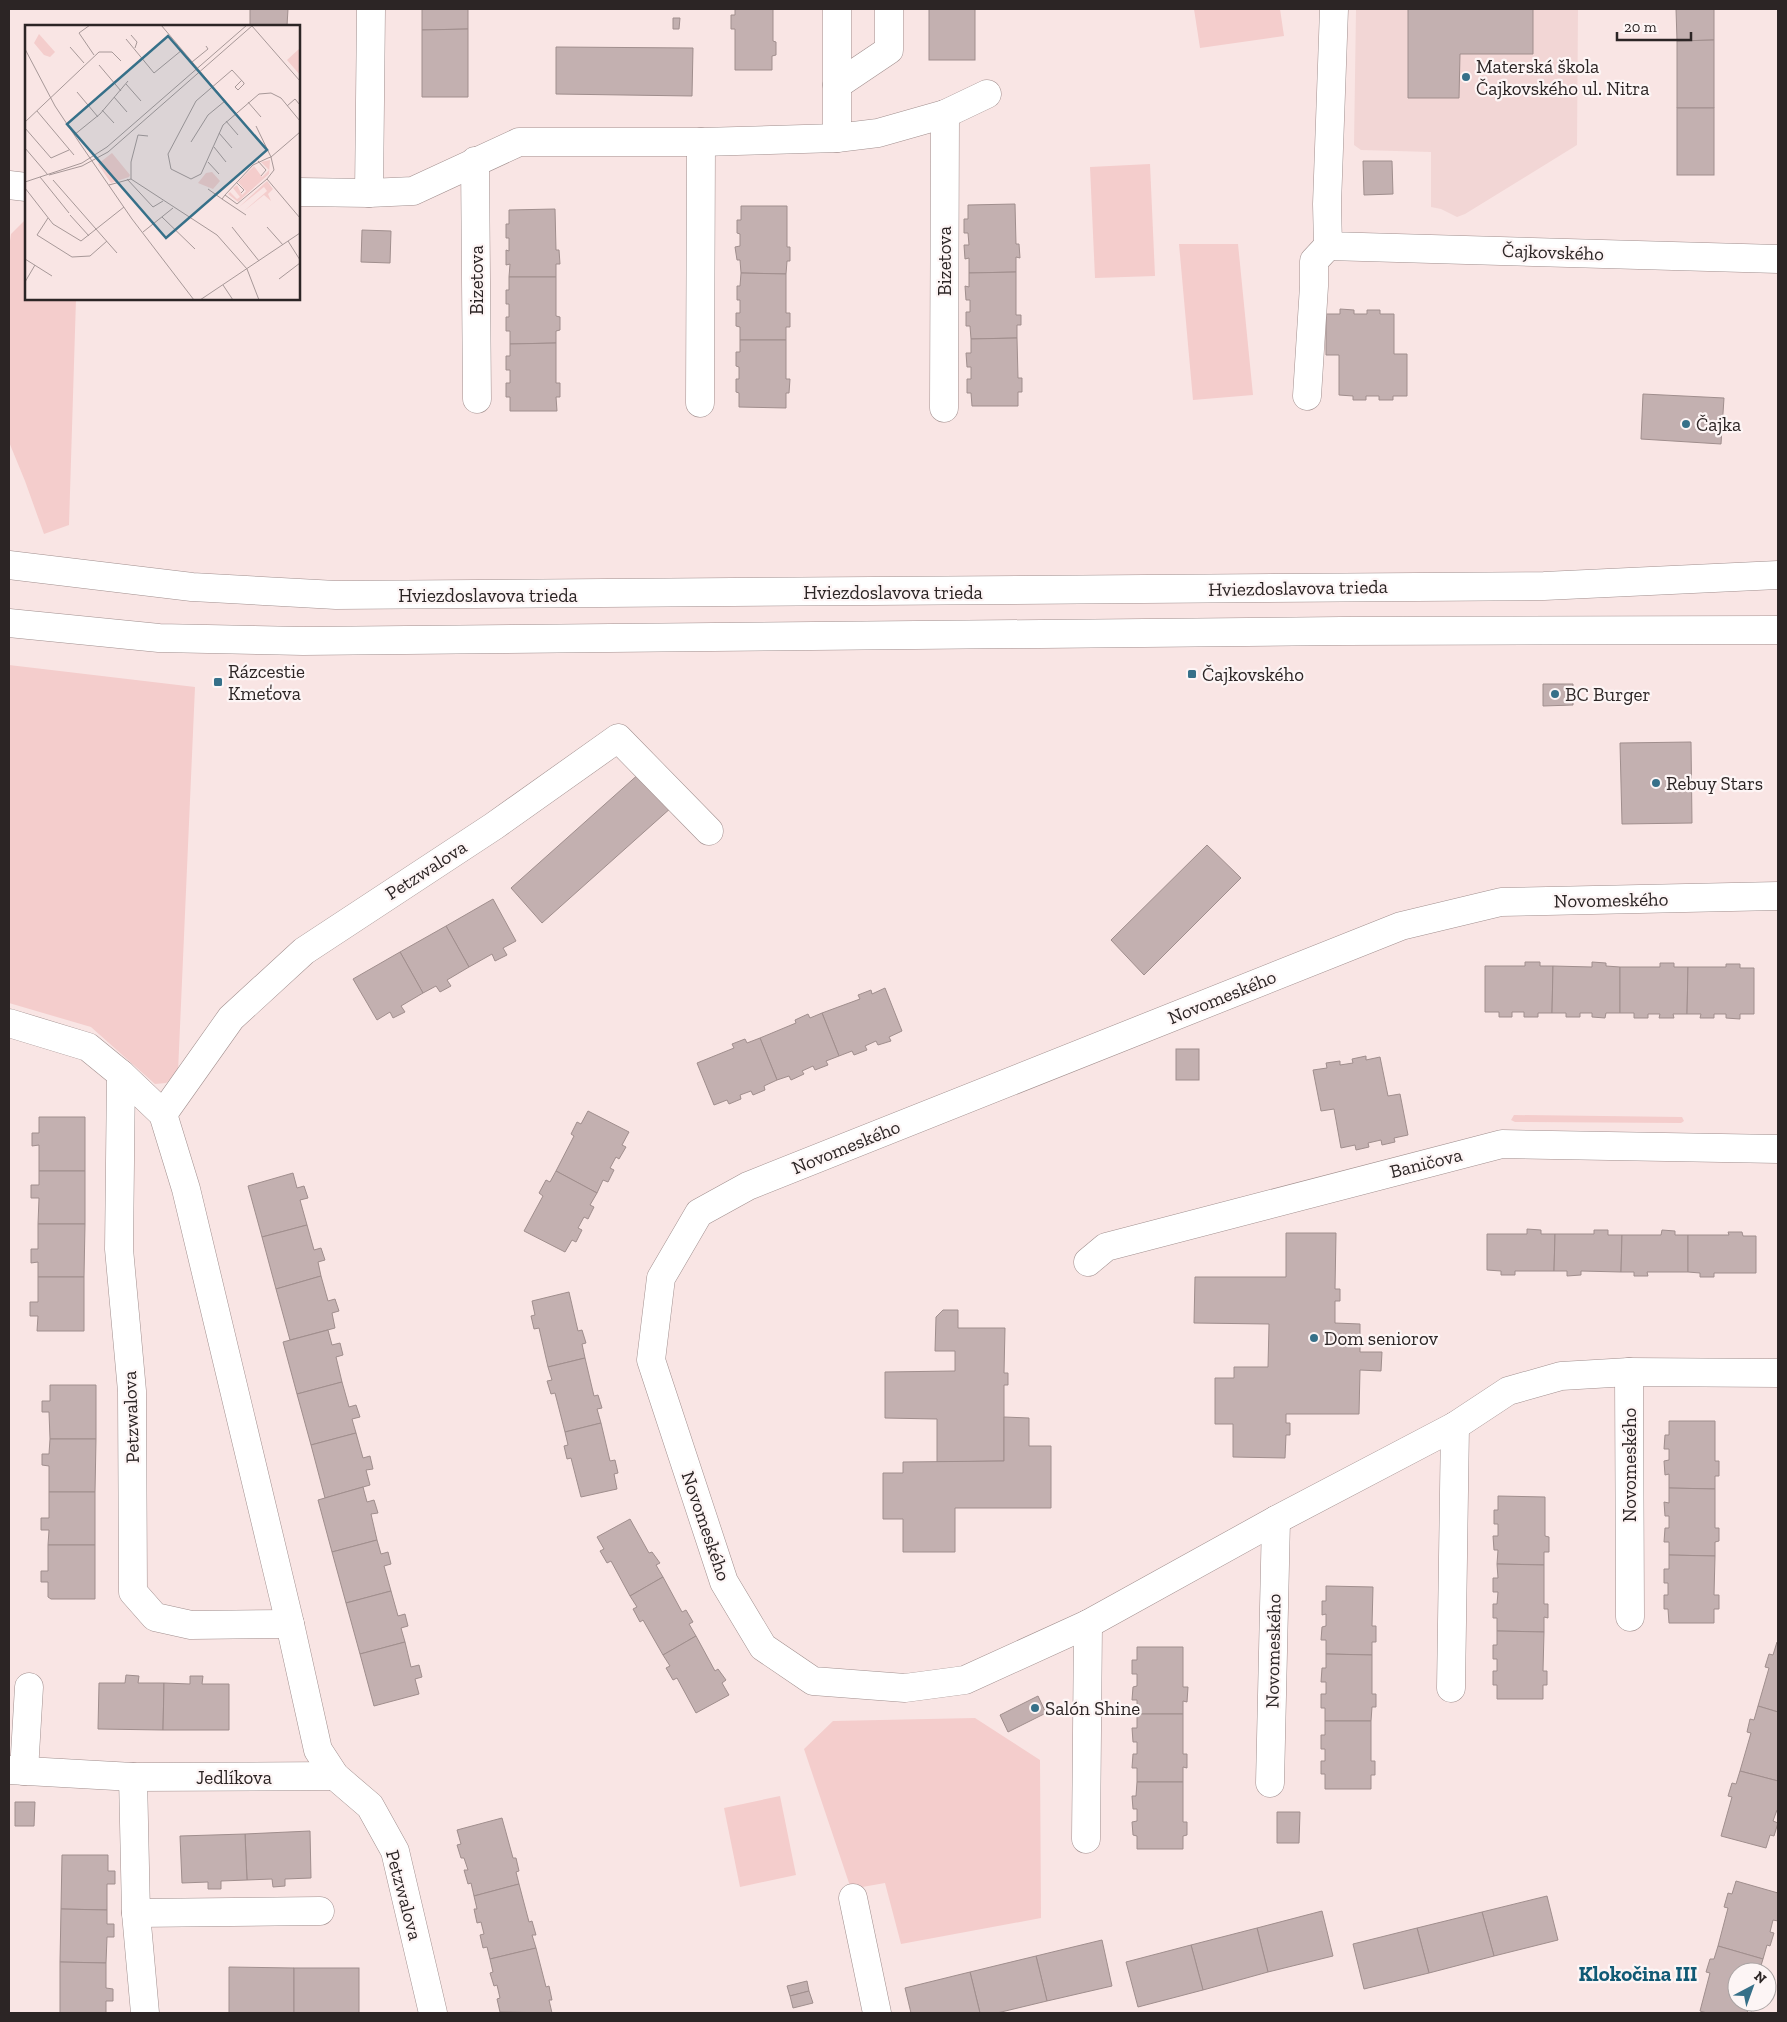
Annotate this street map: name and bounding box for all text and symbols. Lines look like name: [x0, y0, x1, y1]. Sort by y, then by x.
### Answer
scale bar: [1617, 10, 1691, 42]
text: 20 m: [1624, 18, 1657, 36]
inset map: [25, 25, 300, 300]
place label: Materská škola Čajkovského ul. Nitra: [1476, 55, 1649, 100]
marker: Materská škola Čajkovského ul. Nitra: [1460, 71, 1472, 83]
street label: Bizetova: [933, 226, 956, 296]
street label: Čajkovského: [1502, 239, 1605, 265]
street label: Bizetova: [465, 245, 488, 315]
place label: Čajka: [1696, 413, 1741, 436]
marker: Čajka: [1680, 418, 1692, 430]
street label: Hviezdoslavova trieda: [1208, 575, 1388, 601]
street label: Hviezdoslavova trieda: [803, 581, 983, 604]
street label: Hviezdoslavova trieda: [398, 584, 578, 607]
place label: Rázcestie Kmeťova: [228, 660, 305, 705]
place label: Čajkovského: [1202, 663, 1304, 686]
marker: Čajkovského: [1186, 668, 1198, 680]
marker: Rázcestie Kmeťova: [212, 676, 224, 688]
place label: BC Burger: [1565, 683, 1651, 706]
marker: BC Burger: [1549, 688, 1561, 700]
place label: Rebuy Stars: [1666, 772, 1763, 795]
marker: Rebuy Stars: [1650, 777, 1662, 789]
street label: Petzwalova: [381, 835, 471, 905]
street label: Novomeského: [1553, 887, 1669, 912]
street label: Novomeského: [1165, 965, 1280, 1029]
street label: Novomeského: [789, 1115, 904, 1179]
street label: Baničova: [1387, 1143, 1465, 1183]
place label: Dom seniorov: [1324, 1327, 1438, 1350]
marker: Dom seniorov: [1308, 1332, 1320, 1344]
street label: Petzwalova: [118, 1370, 144, 1464]
street label: Novomeského: [1618, 1407, 1641, 1522]
street label: Novomeského: [676, 1468, 736, 1584]
street label: Novomeského: [1261, 1593, 1286, 1709]
place label: Salón Shine: [1045, 1697, 1140, 1720]
marker: Salón Shine: [1029, 1702, 1041, 1714]
street label: Jedlíkova: [196, 1766, 272, 1789]
street label: Petzwalova: [381, 1847, 427, 1943]
district label: Klokočina III: [1579, 1961, 1697, 1986]
north arrow: [1727, 1962, 1777, 2012]
text: N: [1751, 1968, 1770, 1988]

